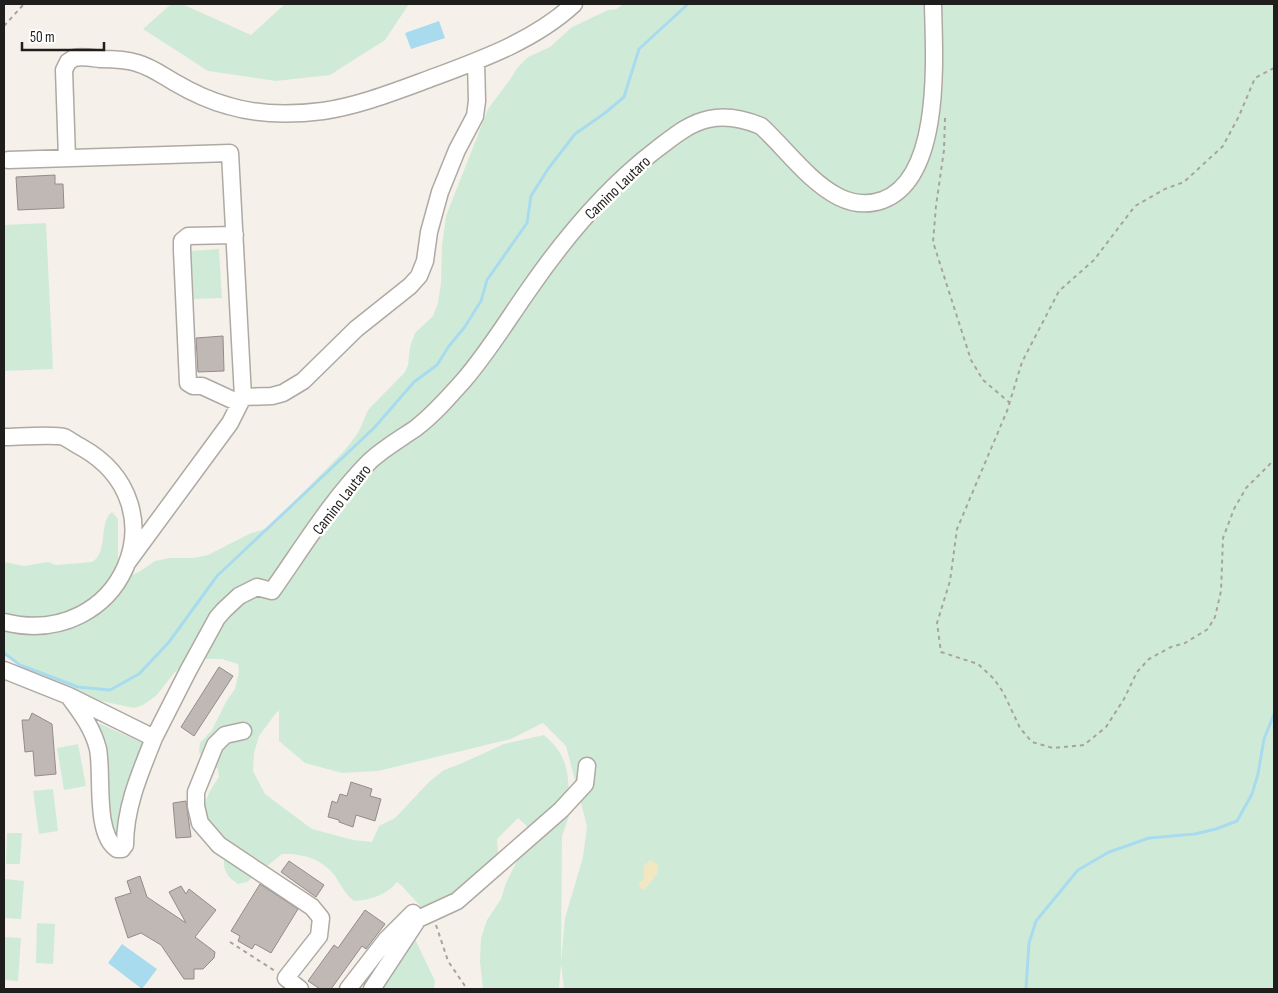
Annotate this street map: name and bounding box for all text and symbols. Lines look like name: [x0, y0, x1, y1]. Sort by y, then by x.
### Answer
scale bar: [22, 20, 105, 52]
text: 50 m: [30, 28, 55, 47]
street label: Camino Lautaro: [581, 152, 655, 224]
street label: Camino Lautaro: [309, 461, 375, 539]

